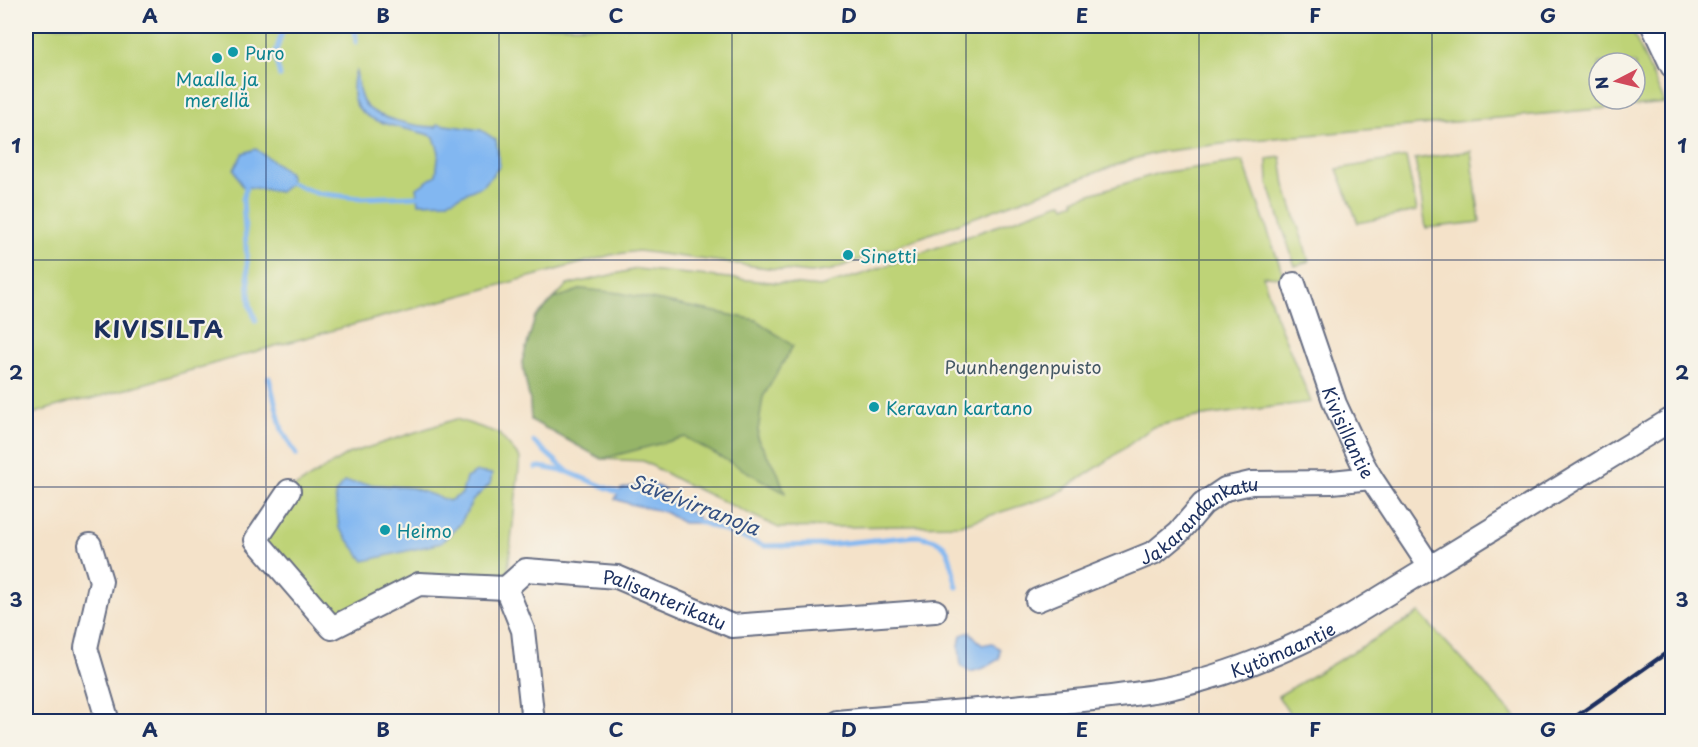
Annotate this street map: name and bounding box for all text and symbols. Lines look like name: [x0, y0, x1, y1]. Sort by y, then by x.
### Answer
text: A: [142, 0, 158, 30]
text: B: [376, 0, 390, 30]
text: C: [608, 0, 624, 30]
text: D: [841, 0, 857, 30]
text: E: [1076, 0, 1088, 30]
text: F: [1309, 0, 1321, 30]
text: G: [1540, 0, 1556, 30]
place label: Puro: [245, 39, 284, 66]
marker: Puro: [226, 45, 240, 59]
marker: Maalla ja merellä: [210, 51, 224, 65]
north arrow: [1587, 51, 1647, 111]
place label: Maalla ja merellä: [176, 65, 259, 113]
text: N: [1588, 75, 1614, 91]
text: 1: [11, 130, 21, 160]
text: 1: [1677, 130, 1687, 160]
place label: Sinetti: [860, 242, 917, 269]
marker: Sinetti: [841, 248, 855, 262]
district label: KIVISILTA: [93, 310, 225, 346]
park label: Puunhengenpuisto: [944, 353, 1102, 380]
text: 2: [9, 357, 23, 387]
text: 2: [1675, 357, 1689, 387]
street label: Kivisillantie: [1316, 382, 1382, 483]
place label: Keravan kartano: [886, 394, 1032, 421]
marker: Keravan kartano: [867, 400, 881, 414]
water label: Sävelvirranoja: [626, 465, 765, 543]
street label: Jakarandankatu: [1135, 469, 1259, 570]
place label: Heimo: [397, 517, 452, 544]
marker: Heimo: [378, 523, 392, 537]
street label: Palisanterikatu: [602, 562, 731, 636]
text: 3: [9, 584, 23, 614]
text: 3: [1675, 584, 1689, 614]
street label: Kytömaantie: [1226, 614, 1340, 684]
text: A: [142, 714, 158, 744]
text: B: [376, 714, 390, 744]
text: C: [608, 714, 624, 744]
text: D: [841, 714, 857, 744]
text: E: [1076, 714, 1088, 744]
text: F: [1309, 714, 1321, 744]
text: G: [1540, 714, 1556, 744]

